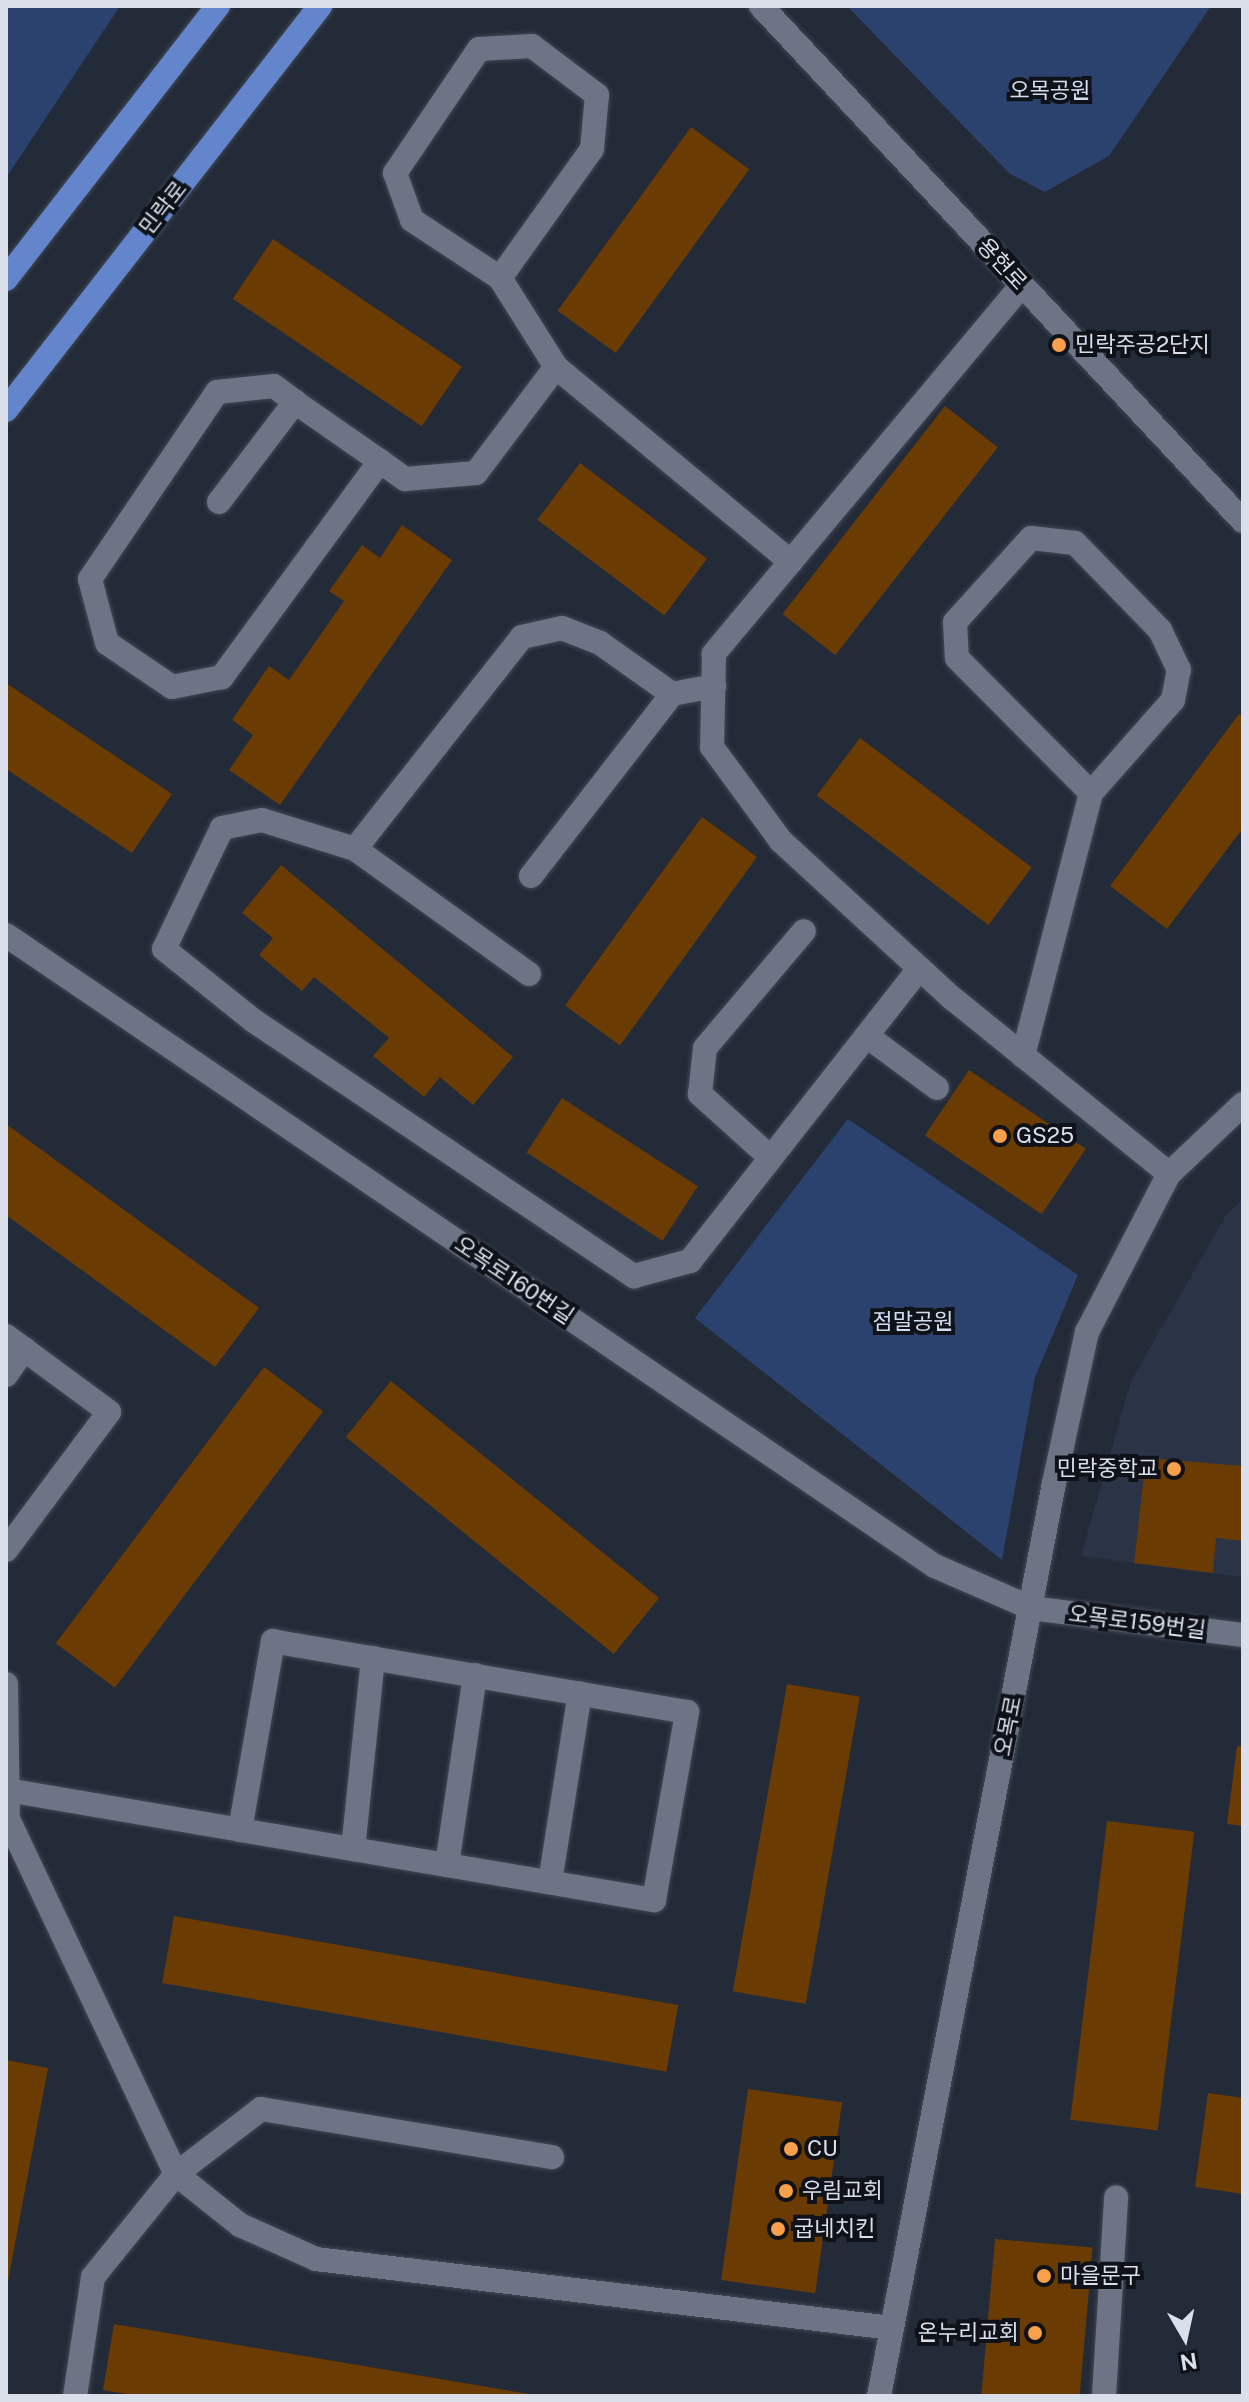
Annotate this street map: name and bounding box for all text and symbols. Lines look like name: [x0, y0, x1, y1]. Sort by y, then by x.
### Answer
park label: 오목공원: [1010, 78, 1090, 104]
street label: 민락로: [134, 176, 192, 240]
street label: 용현로: [972, 233, 1032, 295]
place label: 민락주공2단지: [1075, 332, 1210, 358]
marker: 민락주공2단지: [1050, 336, 1068, 354]
place label: GS25: [1016, 1123, 1074, 1149]
marker: GS25: [991, 1127, 1009, 1145]
street label: 오목로160번길: [450, 1231, 578, 1329]
park label: 점말공원: [873, 1309, 953, 1335]
place label: 민락중학교: [1057, 1456, 1158, 1482]
marker: 민락중학교: [1165, 1460, 1183, 1478]
street label: 오목로159번길: [1067, 1600, 1207, 1644]
street label: 오목로: [989, 1694, 1027, 1758]
place label: CU: [807, 2136, 838, 2162]
marker: CU: [782, 2140, 800, 2158]
place label: 우림교회: [802, 2178, 883, 2204]
marker: 우림교회: [777, 2182, 795, 2200]
place label: 굽네치킨: [794, 2216, 875, 2242]
marker: 굽네치킨: [769, 2220, 787, 2238]
place label: 마을문구: [1060, 2263, 1141, 2289]
marker: 마을문구: [1035, 2267, 1053, 2285]
north arrow: [1145, 2298, 1225, 2378]
place label: 온누리교회: [918, 2320, 1019, 2346]
marker: 온누리교회: [1026, 2324, 1044, 2342]
text: N: [1178, 2348, 1199, 2376]

